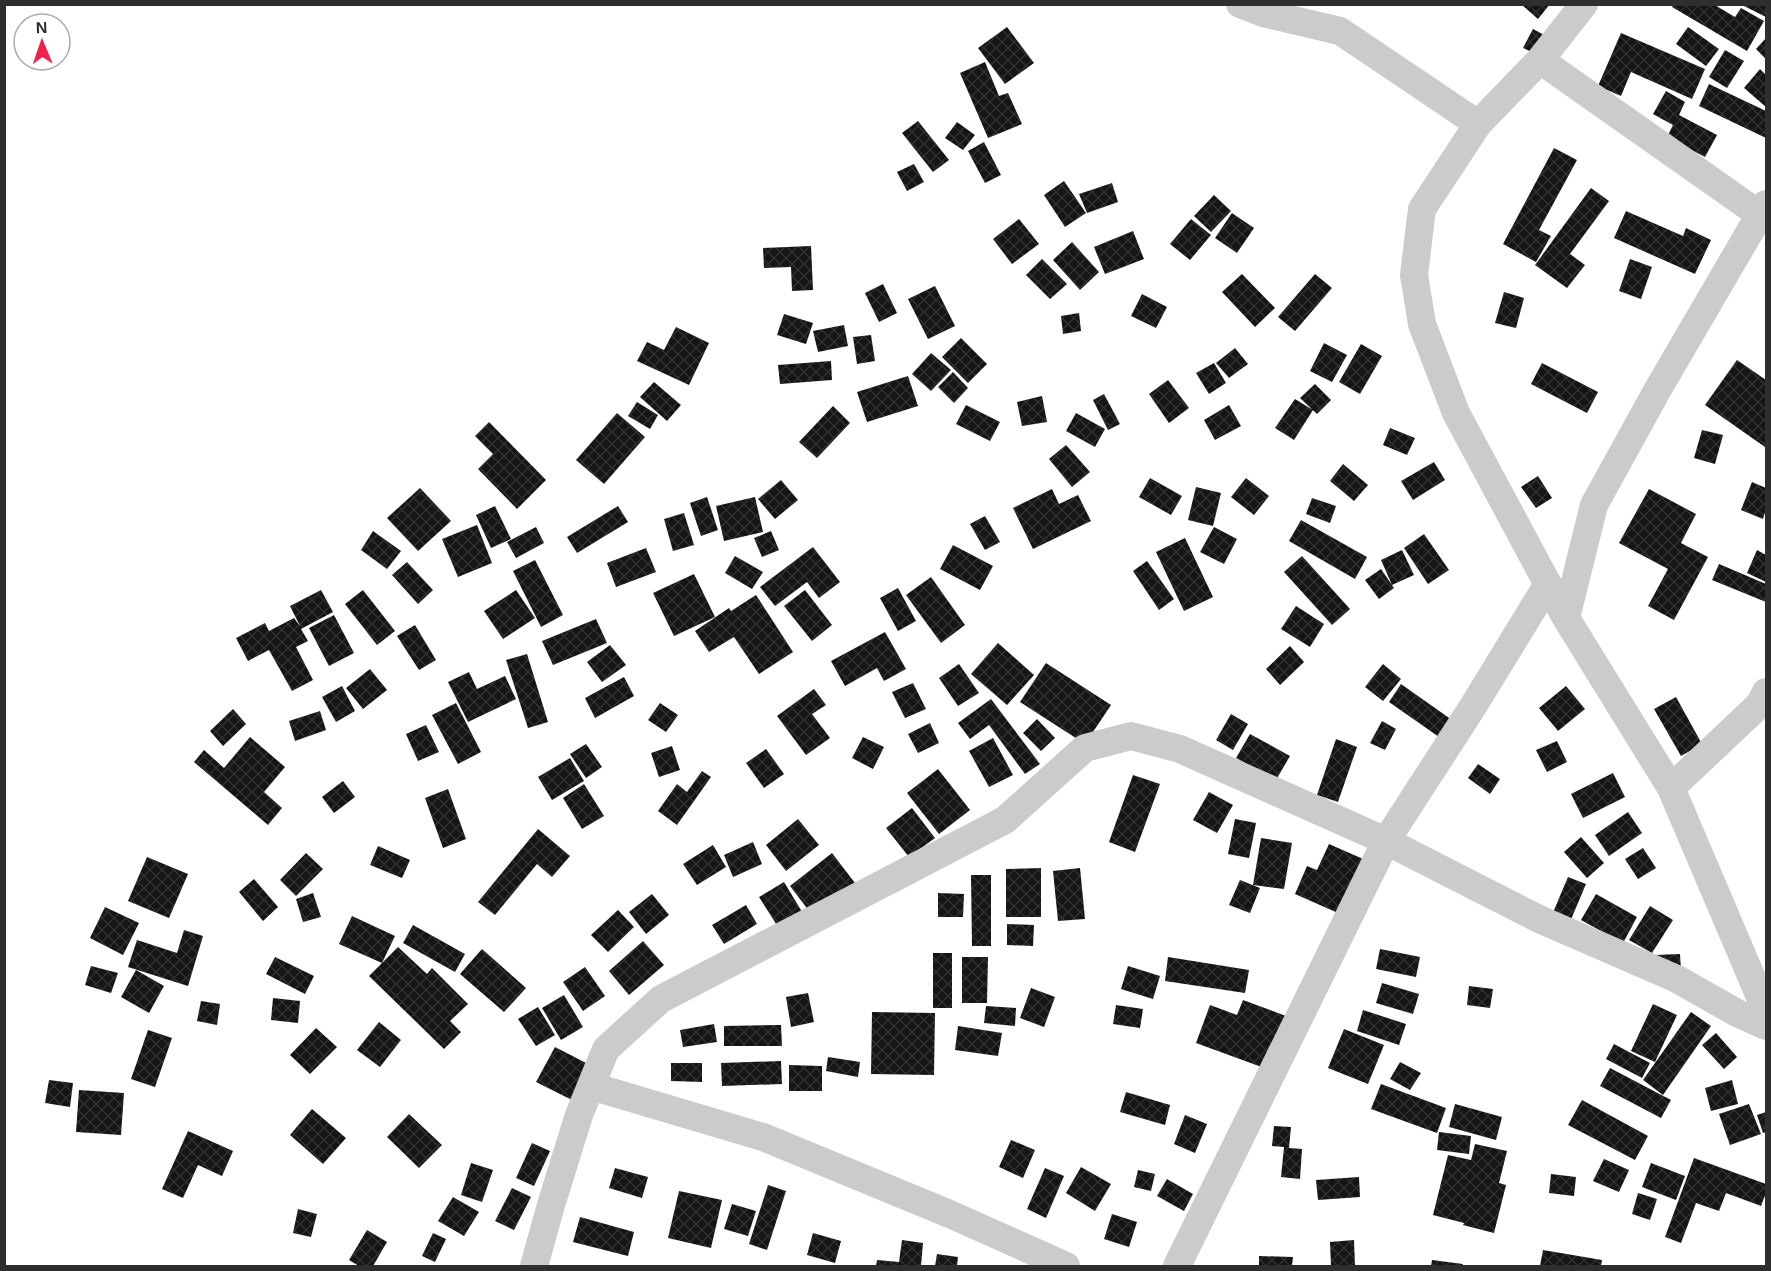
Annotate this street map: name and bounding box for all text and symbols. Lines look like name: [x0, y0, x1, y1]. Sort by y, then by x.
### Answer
north arrow: [12, 12, 72, 72]
text: N: [35, 19, 48, 36]

